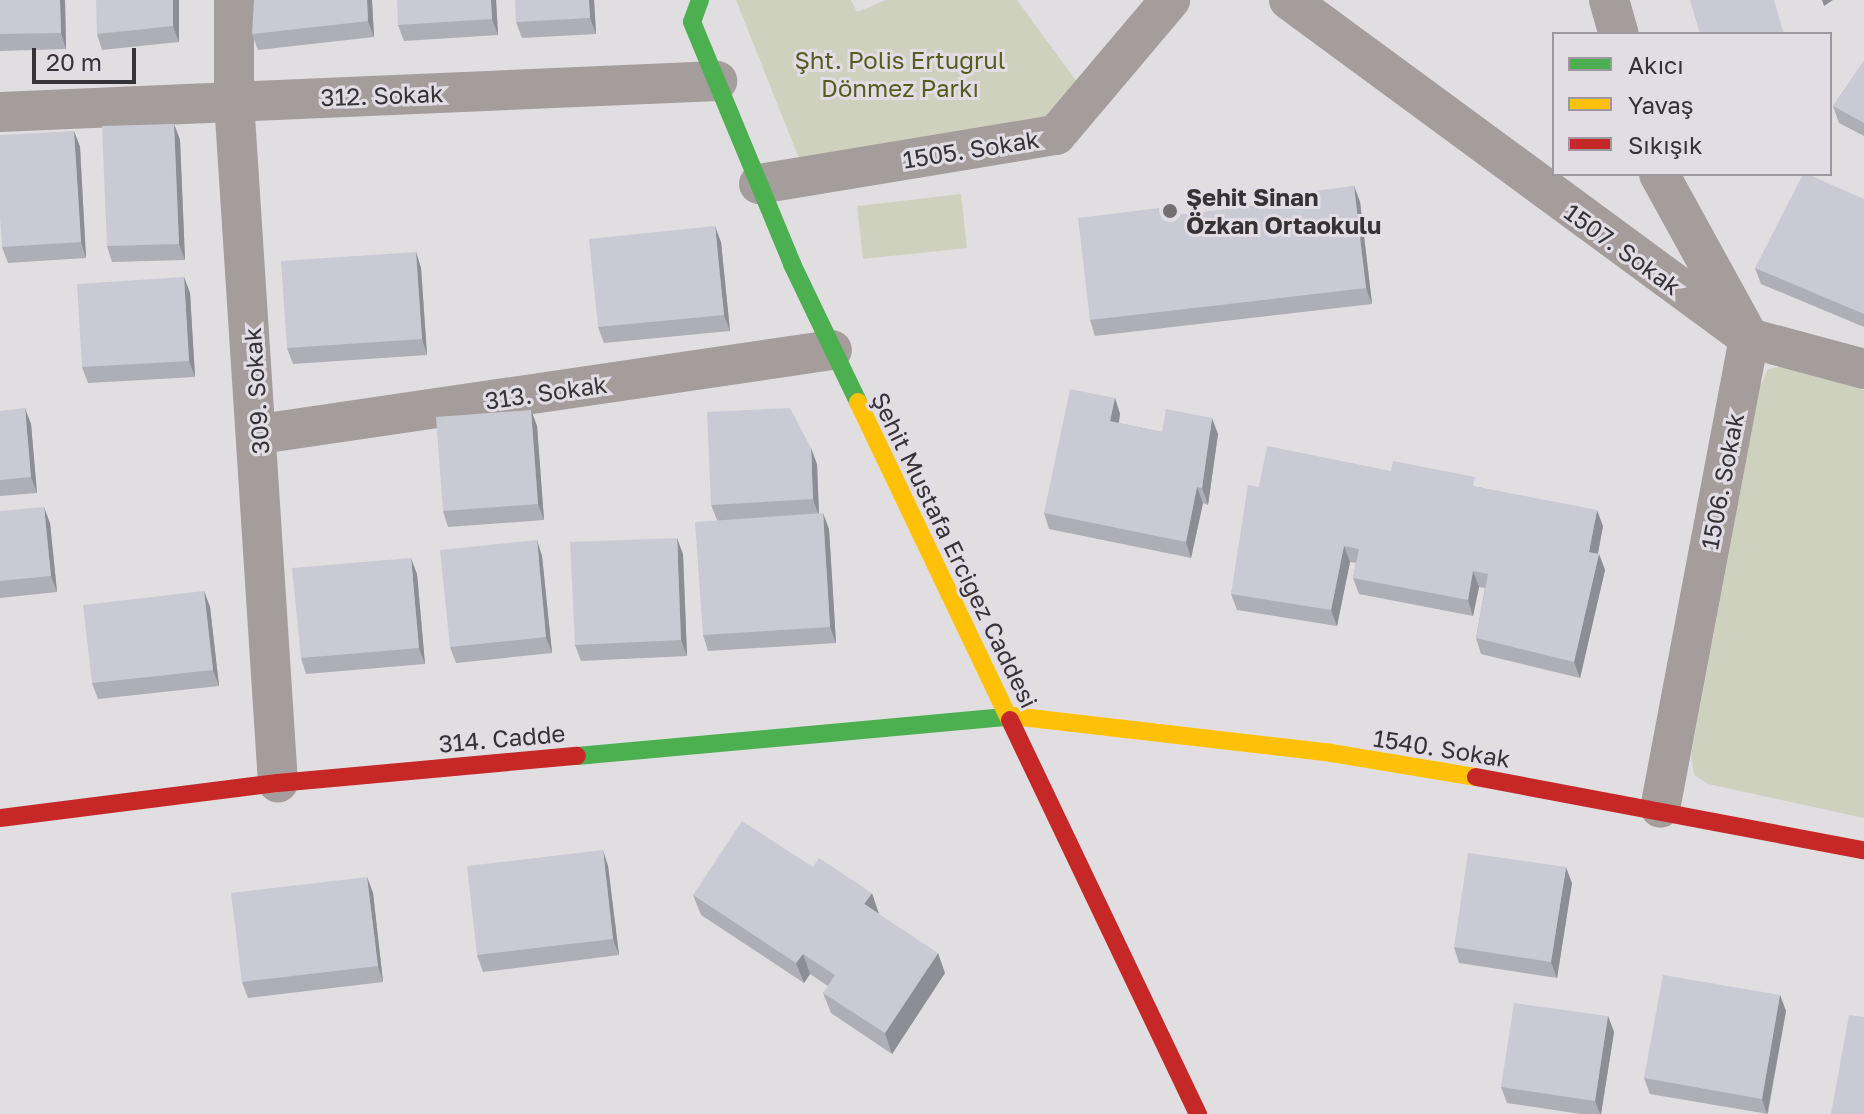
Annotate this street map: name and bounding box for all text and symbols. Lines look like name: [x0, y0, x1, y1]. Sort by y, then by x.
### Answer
scale bar: [36, 32, 140, 82]
legend: [1552, 32, 1832, 176]
park label: Şht. Polis Ertuğrul Dönmez Parkı: [794, 46, 1006, 102]
text: 20 m: [46, 47, 102, 76]
text: Akıcı: [1628, 50, 1684, 79]
street label: 312. Sokak: [320, 78, 444, 112]
text: Yavaş: [1628, 90, 1694, 119]
street label: 1505. Sokak: [901, 124, 1041, 174]
text: Sıkışık: [1628, 130, 1703, 159]
place label: Şehit Sinan Özkan Ortaokulu: [1186, 183, 1381, 239]
street label: 1507. Sokak: [1559, 197, 1687, 301]
marker: Şehit Sinan Özkan Ortaokulu: [1161, 202, 1179, 220]
street label: 309. Sokak: [237, 327, 275, 455]
street label: 313. Sokak: [483, 369, 609, 415]
street label: Şehit Mustafa Ercigez Caddesi: [866, 387, 1044, 713]
street label: 1506. Sokak: [1695, 410, 1749, 552]
street label: 314. Cadde: [438, 718, 566, 758]
street label: 1540. Sokak: [1371, 723, 1513, 773]

